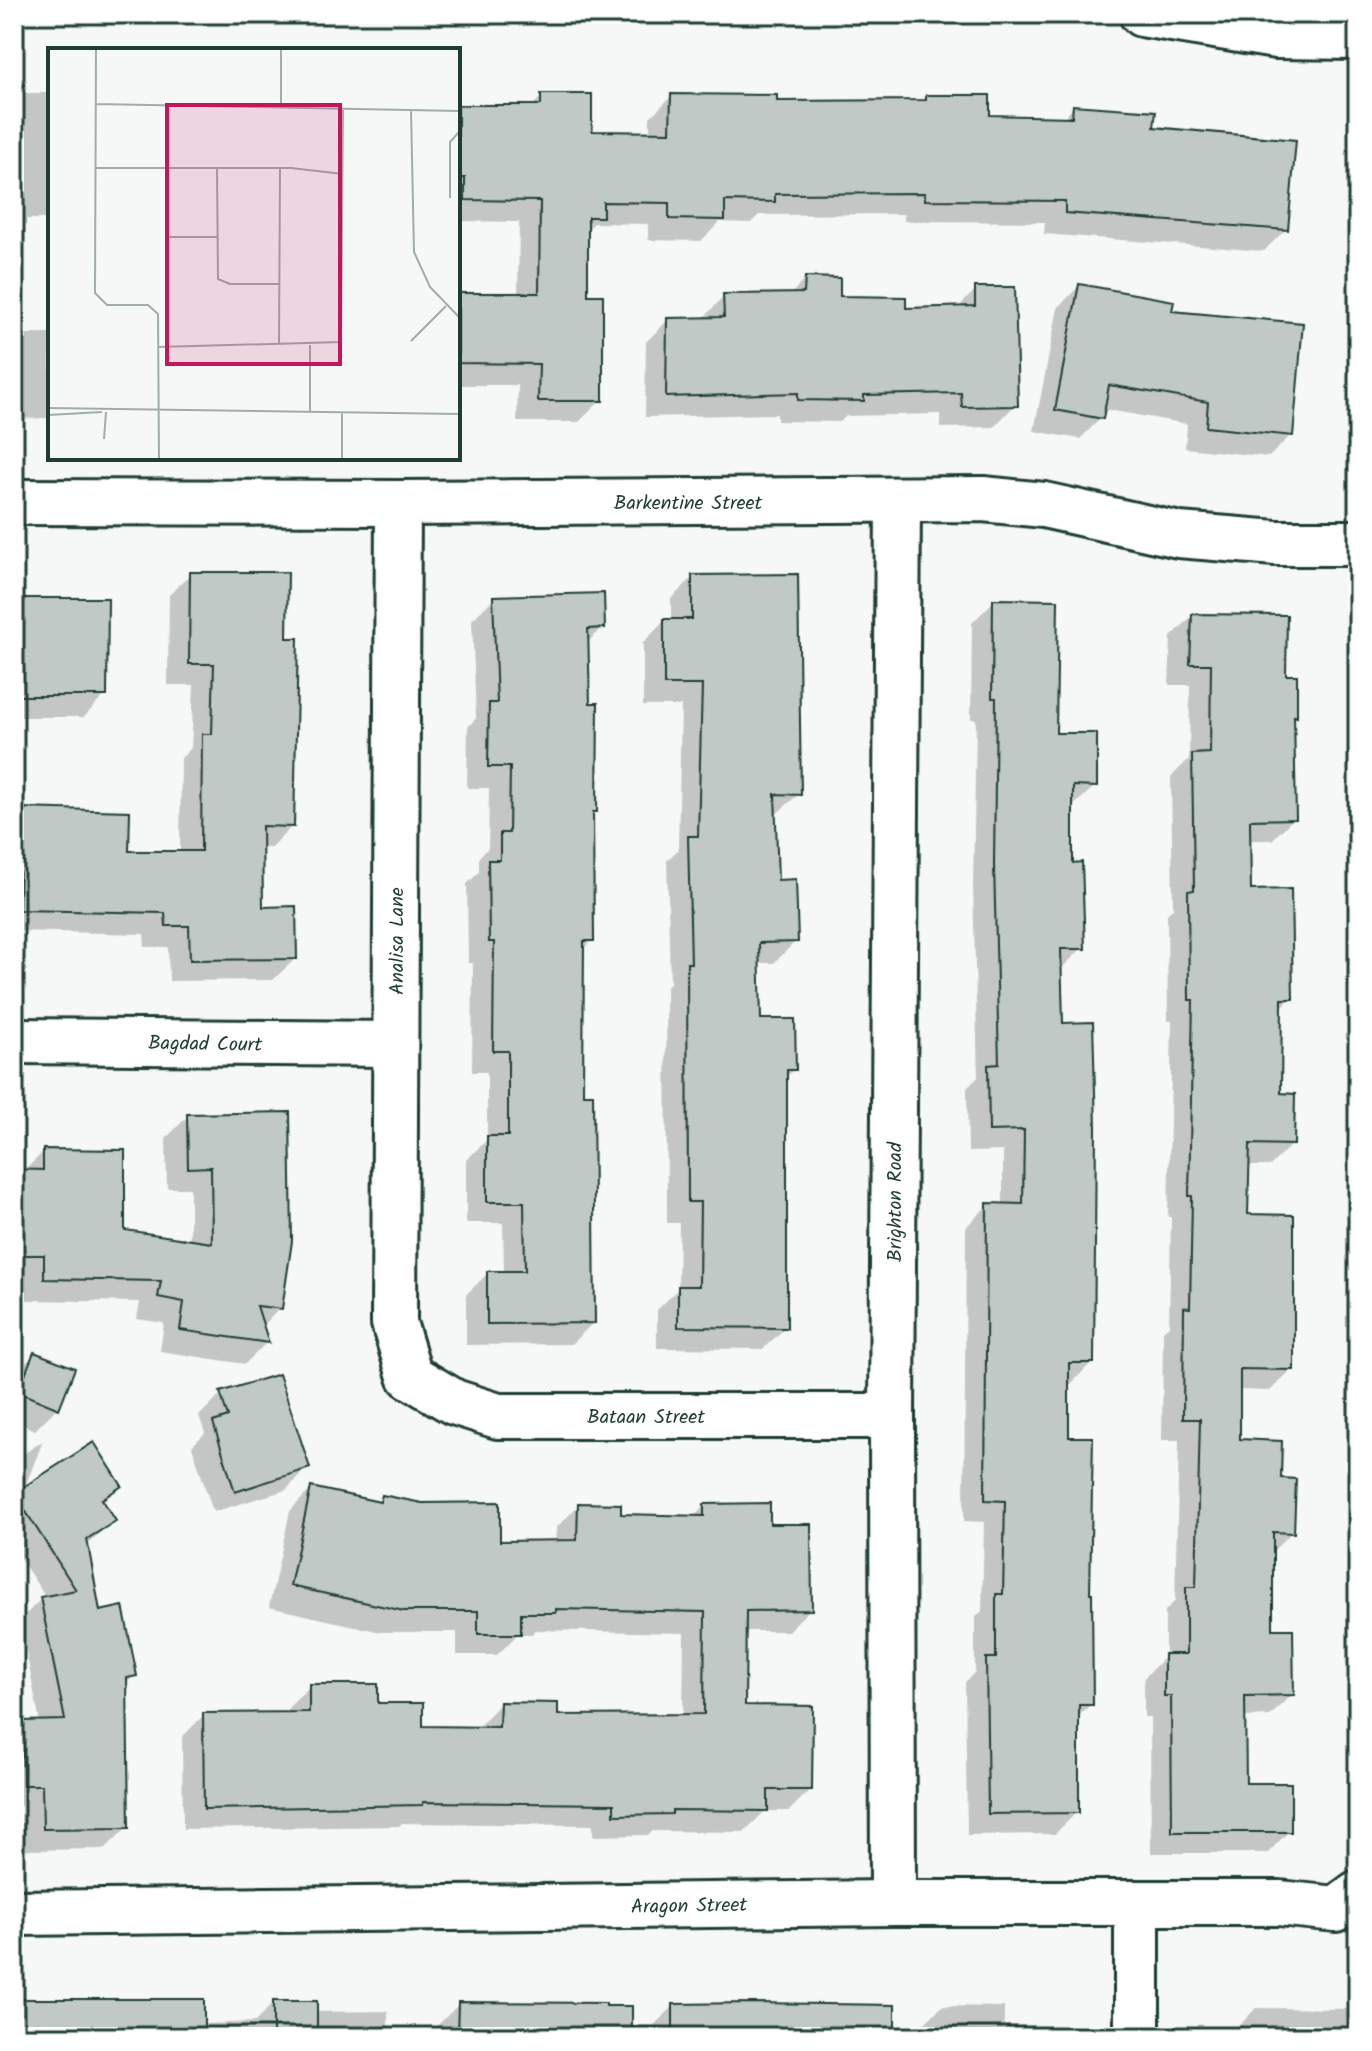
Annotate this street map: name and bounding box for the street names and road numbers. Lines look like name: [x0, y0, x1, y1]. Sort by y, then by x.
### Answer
street label: Barkentine Street: [614, 488, 763, 520]
street label: Analisa Lane: [382, 887, 414, 995]
street label: Bagdad Court: [148, 1028, 262, 1062]
street label: Brighton Road: [880, 1141, 912, 1262]
street label: Bataan Street: [587, 1402, 705, 1434]
street label: Aragon Street: [631, 1890, 748, 1924]

